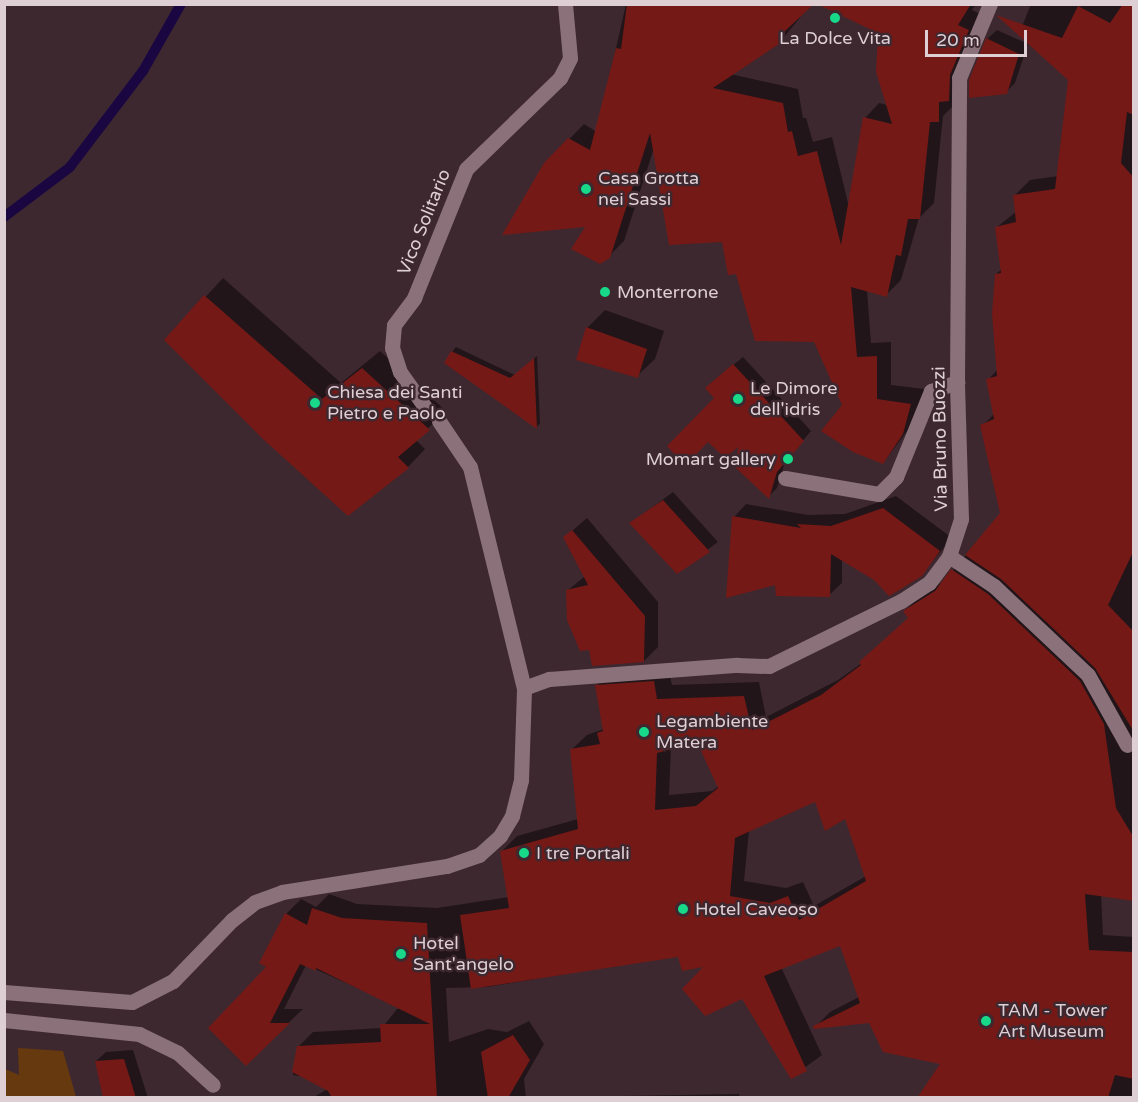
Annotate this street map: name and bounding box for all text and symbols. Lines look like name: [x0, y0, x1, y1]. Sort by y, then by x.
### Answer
marker: La Dolce Vita: [828, 11, 842, 25]
scale bar: [928, 18, 1030, 56]
place label: La Dolce Vita: [779, 27, 891, 49]
text: 20 m: [936, 29, 980, 51]
street label: Vico Solitario: [393, 166, 455, 278]
place label: Casa Grotta nei Sassi: [598, 168, 699, 210]
marker: Casa Grotta nei Sassi: [579, 182, 593, 196]
place label: Monterrone: [617, 281, 718, 303]
marker: Monterrone: [598, 285, 612, 299]
street label: Via Bruno Buozzi: [928, 366, 952, 512]
place label: Le Dimore dell'idris: [750, 378, 837, 420]
place label: Chiesa dei Santi Pietro e Paolo: [327, 382, 463, 424]
marker: Le Dimore dell'idris: [731, 392, 745, 406]
marker: Chiesa dei Santi Pietro e Paolo: [308, 396, 322, 410]
place label: Momart gallery: [646, 448, 776, 470]
marker: Momart gallery: [781, 452, 795, 466]
place label: Legambiente Matera: [656, 711, 768, 754]
marker: Legambiente Matera: [637, 725, 651, 739]
place label: I tre Portali: [536, 842, 630, 864]
marker: I tre Portali: [517, 846, 531, 860]
place label: Hotel Caveoso: [695, 898, 818, 920]
marker: Hotel Caveoso: [676, 902, 690, 916]
place label: Hotel Sant'angelo: [413, 933, 514, 976]
marker: Hotel Sant'angelo: [394, 947, 408, 961]
place label: TAM - Tower Art Museum: [998, 1000, 1107, 1042]
marker: TAM - Tower Art Museum: [979, 1014, 993, 1028]

